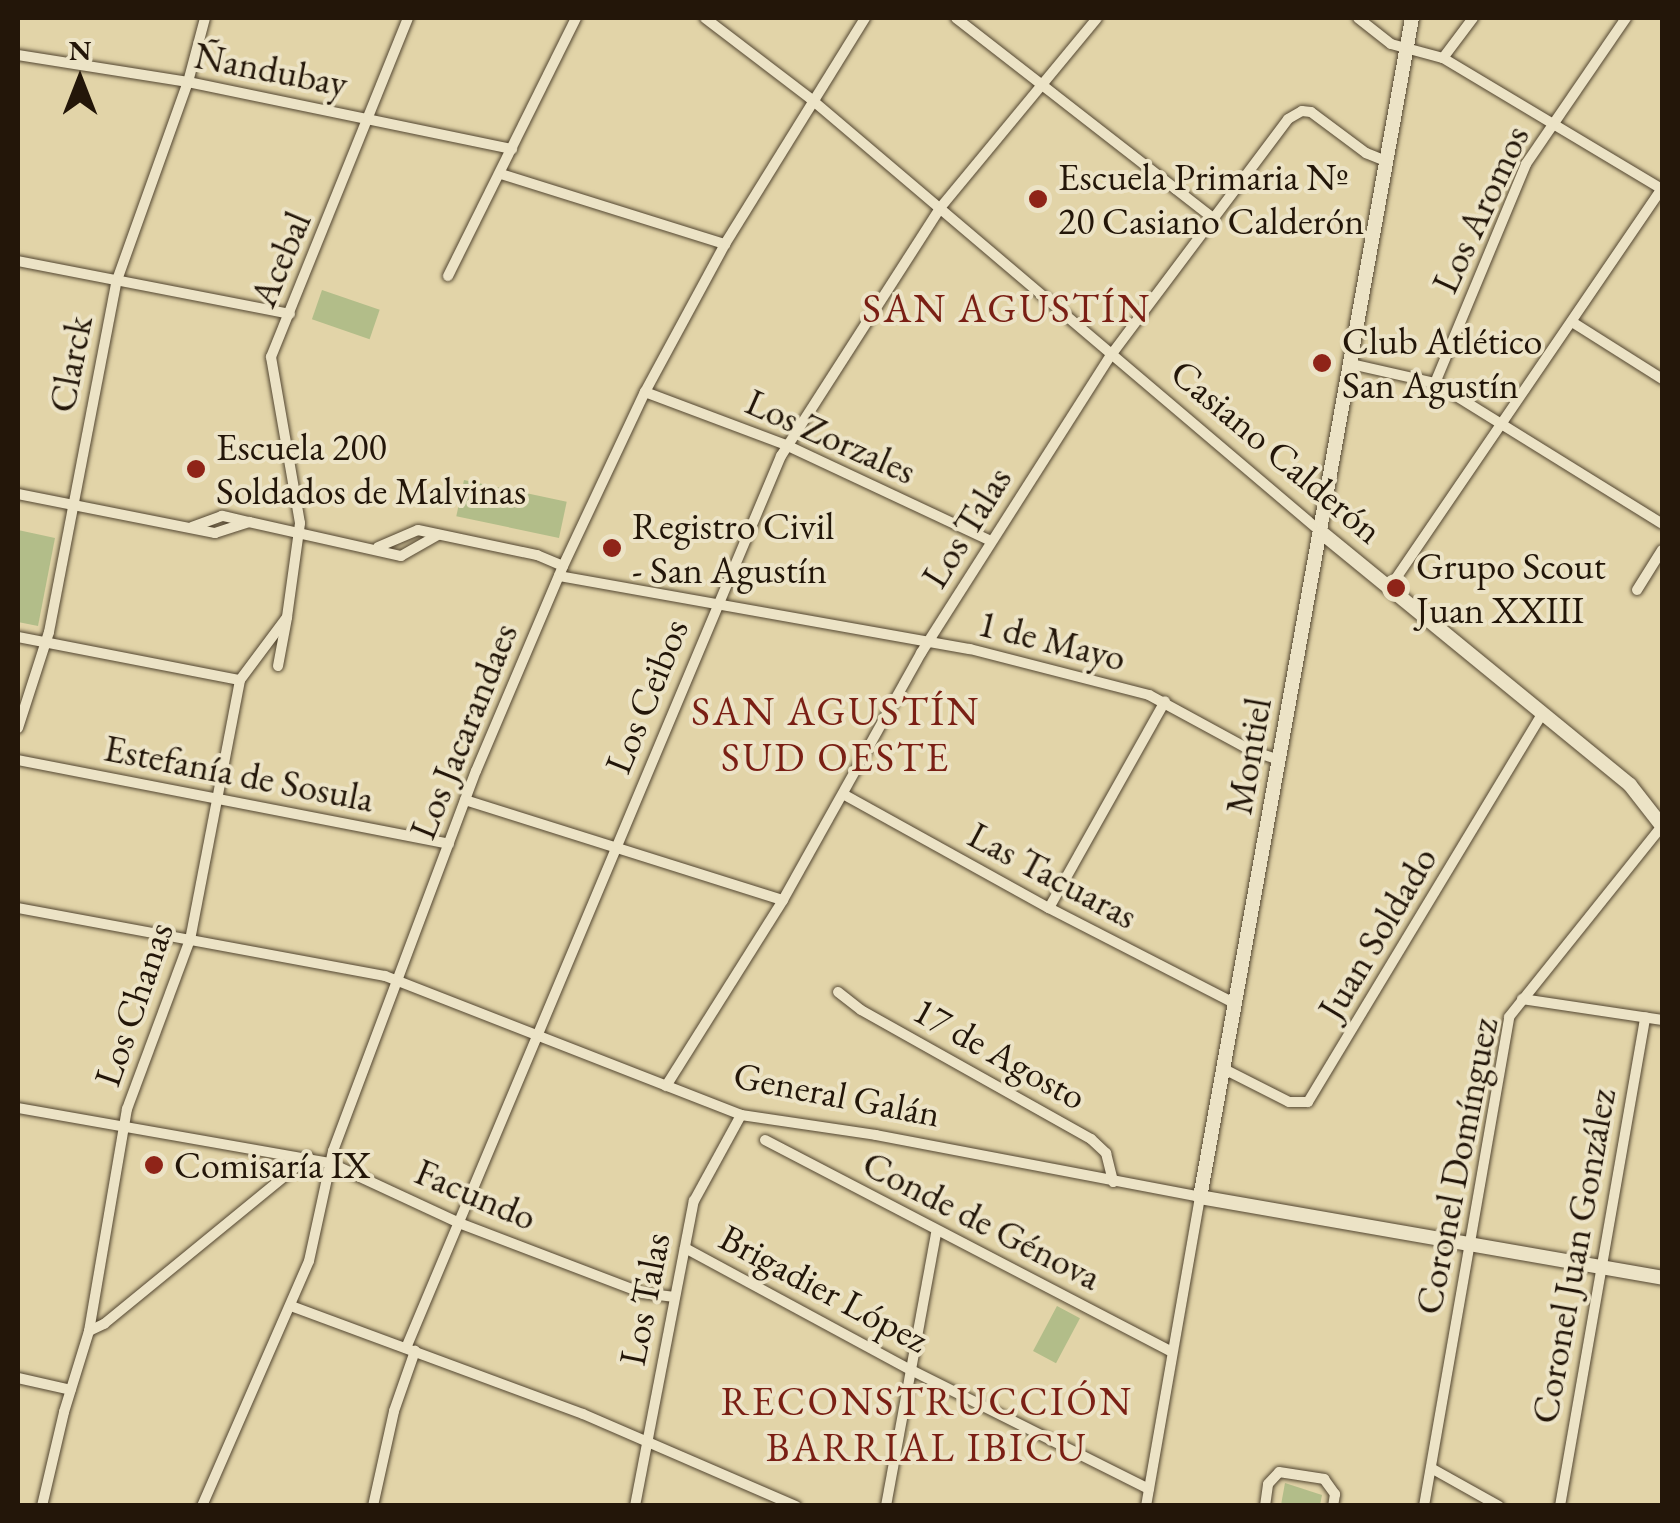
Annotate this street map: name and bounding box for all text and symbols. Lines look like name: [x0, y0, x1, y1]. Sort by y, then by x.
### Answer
north arrow: [30, 30, 130, 130]
text: N: [69, 32, 91, 68]
street label: Ñandubay: [191, 32, 351, 106]
street label: Los Aromos: [1421, 118, 1539, 300]
place label: Escuela Primaria Nº 20 Casiano Calderón: [1058, 154, 1364, 243]
marker: Escuela Primaria Nº 20 Casiano Calderón: [1027, 188, 1049, 210]
street label: Acebal: [240, 205, 320, 313]
district label: SAN AGUSTÍN: [862, 284, 1152, 332]
street label: Clarck: [38, 312, 102, 416]
place label: Club Atlético San Agustín: [1342, 318, 1542, 408]
street label: Casiano Calderón: [1162, 349, 1392, 553]
marker: Club Atlético San Agustín: [1311, 352, 1333, 374]
street label: Los Zorzales: [739, 378, 923, 494]
place label: Escuela 200 Soldados de Malvinas: [216, 424, 526, 514]
marker: Escuela 200 Soldados de Malvinas: [185, 458, 207, 480]
street label: Los Talas: [911, 458, 1021, 596]
place label: Registro Civil - San Agustín: [632, 503, 834, 592]
marker: Registro Civil - San Agustín: [601, 537, 623, 559]
place label: Grupo Scout Juan XXIII: [1416, 543, 1606, 632]
marker: Grupo Scout Juan XXIII: [1385, 577, 1407, 599]
street label: 1 de Mayo: [974, 600, 1130, 680]
street label: Los Ceibos: [594, 612, 698, 780]
street label: Los Jacarandaes: [399, 617, 527, 845]
district label: SAN AGUSTÍN SUD OESTE: [691, 687, 981, 781]
street label: Montiel: [1215, 694, 1281, 818]
street label: Estefanía de Sosula: [100, 725, 378, 821]
street label: Las Tacuaras: [961, 812, 1145, 938]
street label: Juan Soldado: [1308, 838, 1446, 1028]
street label: Los Chanas: [84, 916, 182, 1092]
street label: 17 de Agosto: [906, 987, 1094, 1119]
street label: Coronel Domínguez: [1405, 1014, 1507, 1318]
street label: General Galán: [730, 1052, 944, 1136]
street label: Coronel Juan González: [1521, 1085, 1625, 1427]
street label: Conde de Génova: [855, 1140, 1109, 1300]
place label: Comisaría IX: [174, 1142, 371, 1188]
street label: Facundo: [409, 1148, 543, 1240]
marker: Comisaría IX: [143, 1154, 165, 1176]
street label: Brigadier López: [712, 1214, 936, 1362]
street label: Los Talas: [609, 1229, 679, 1369]
district label: RECONSTRUCCIÓN BARRIAL IBICU: [721, 1377, 1133, 1471]

